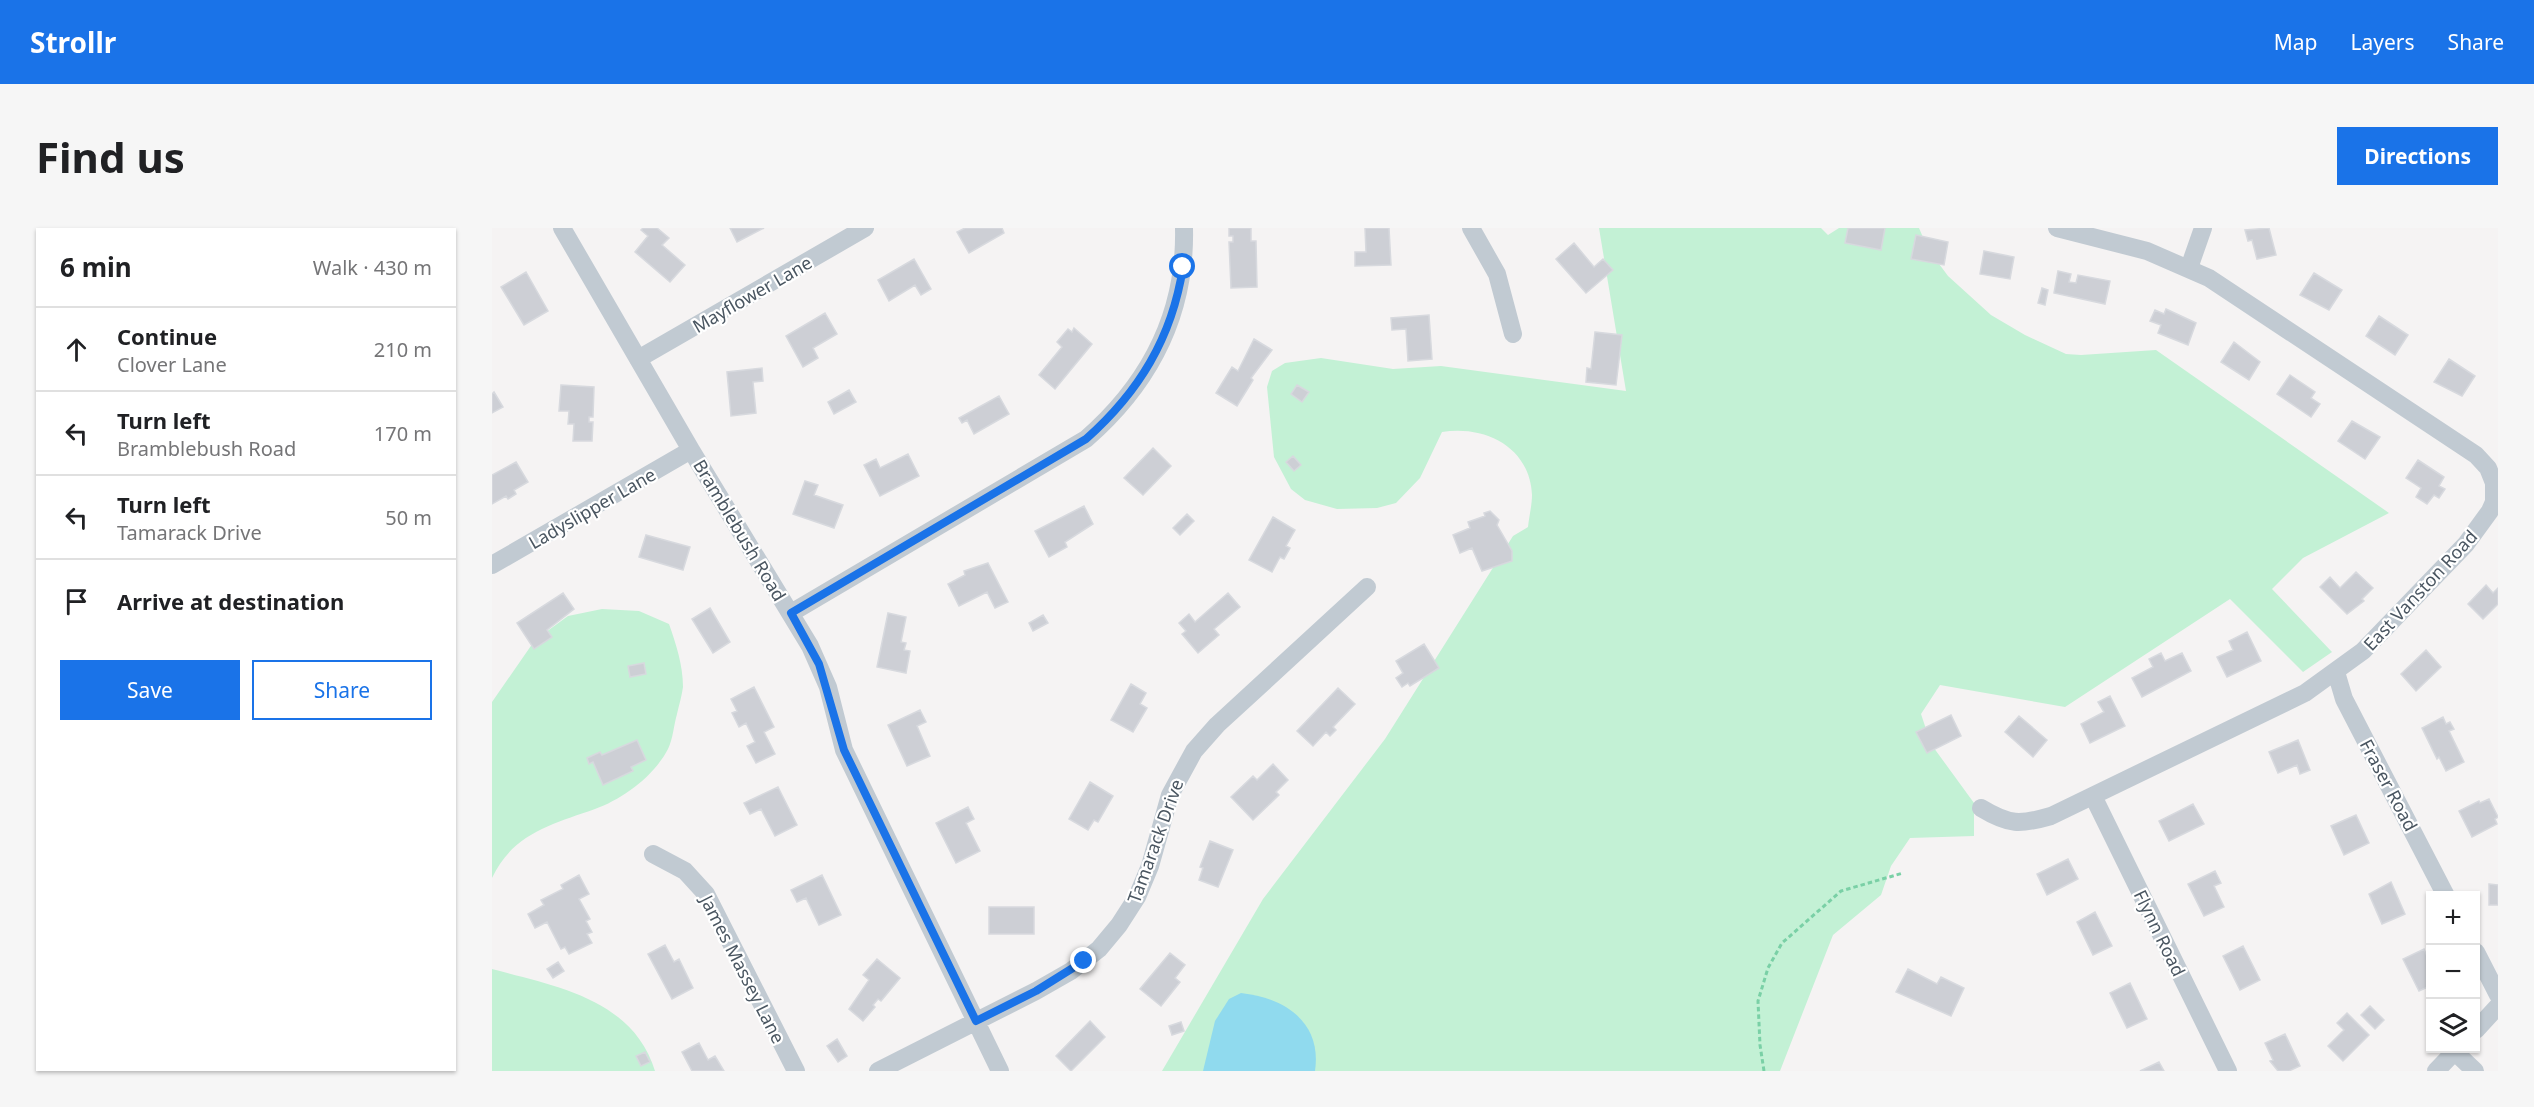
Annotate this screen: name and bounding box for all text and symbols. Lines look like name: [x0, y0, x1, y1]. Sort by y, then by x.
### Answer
text: Strollr: [30, 23, 116, 61]
text: Map: [2274, 28, 2318, 56]
text: Layers: [2351, 28, 2415, 56]
text: Share: [2448, 28, 2504, 56]
button: Directions: [2337, 127, 2498, 185]
text: Find us: [36, 128, 185, 185]
text: 6 min: [60, 249, 132, 285]
street label: Mayflower Lane: [688, 250, 816, 338]
route start: [1169, 253, 1195, 279]
text: Walk · 430 m: [313, 254, 432, 281]
text: Continue: [117, 321, 217, 351]
icon: ahead: [60, 333, 93, 366]
text: 210 m: [374, 336, 432, 363]
text: Clover Lane: [117, 351, 227, 378]
text: Turn left: [117, 405, 211, 435]
icon: left: [60, 417, 93, 450]
text: 170 m: [374, 420, 432, 447]
text: Bramblebush Road: [117, 435, 296, 462]
street label: Bramblebush Road: [688, 455, 792, 605]
street label: Ladyslipper Lane: [524, 462, 660, 554]
text: Turn left: [117, 489, 211, 519]
icon: left: [60, 501, 93, 534]
text: 50 m: [385, 504, 432, 531]
text: Tamarack Drive: [117, 519, 262, 546]
street label: East Vanston Road: [2358, 525, 2482, 655]
icon: arrive: [60, 585, 93, 618]
text: Arrive at destination: [117, 586, 344, 616]
button: Save: [60, 660, 240, 720]
button: Share: [252, 660, 432, 720]
street label: Fraser Road: [2355, 735, 2423, 835]
street label: Tamarack Drive: [1121, 776, 1189, 906]
street label: Flynn Road: [2129, 886, 2191, 980]
street label: James Massey Lane: [694, 889, 791, 1047]
map controls: [2426, 891, 2480, 1053]
button: +: [2426, 891, 2480, 945]
button: −: [2426, 945, 2480, 999]
route end: [1070, 947, 1096, 973]
button: layers: [2426, 999, 2480, 1053]

